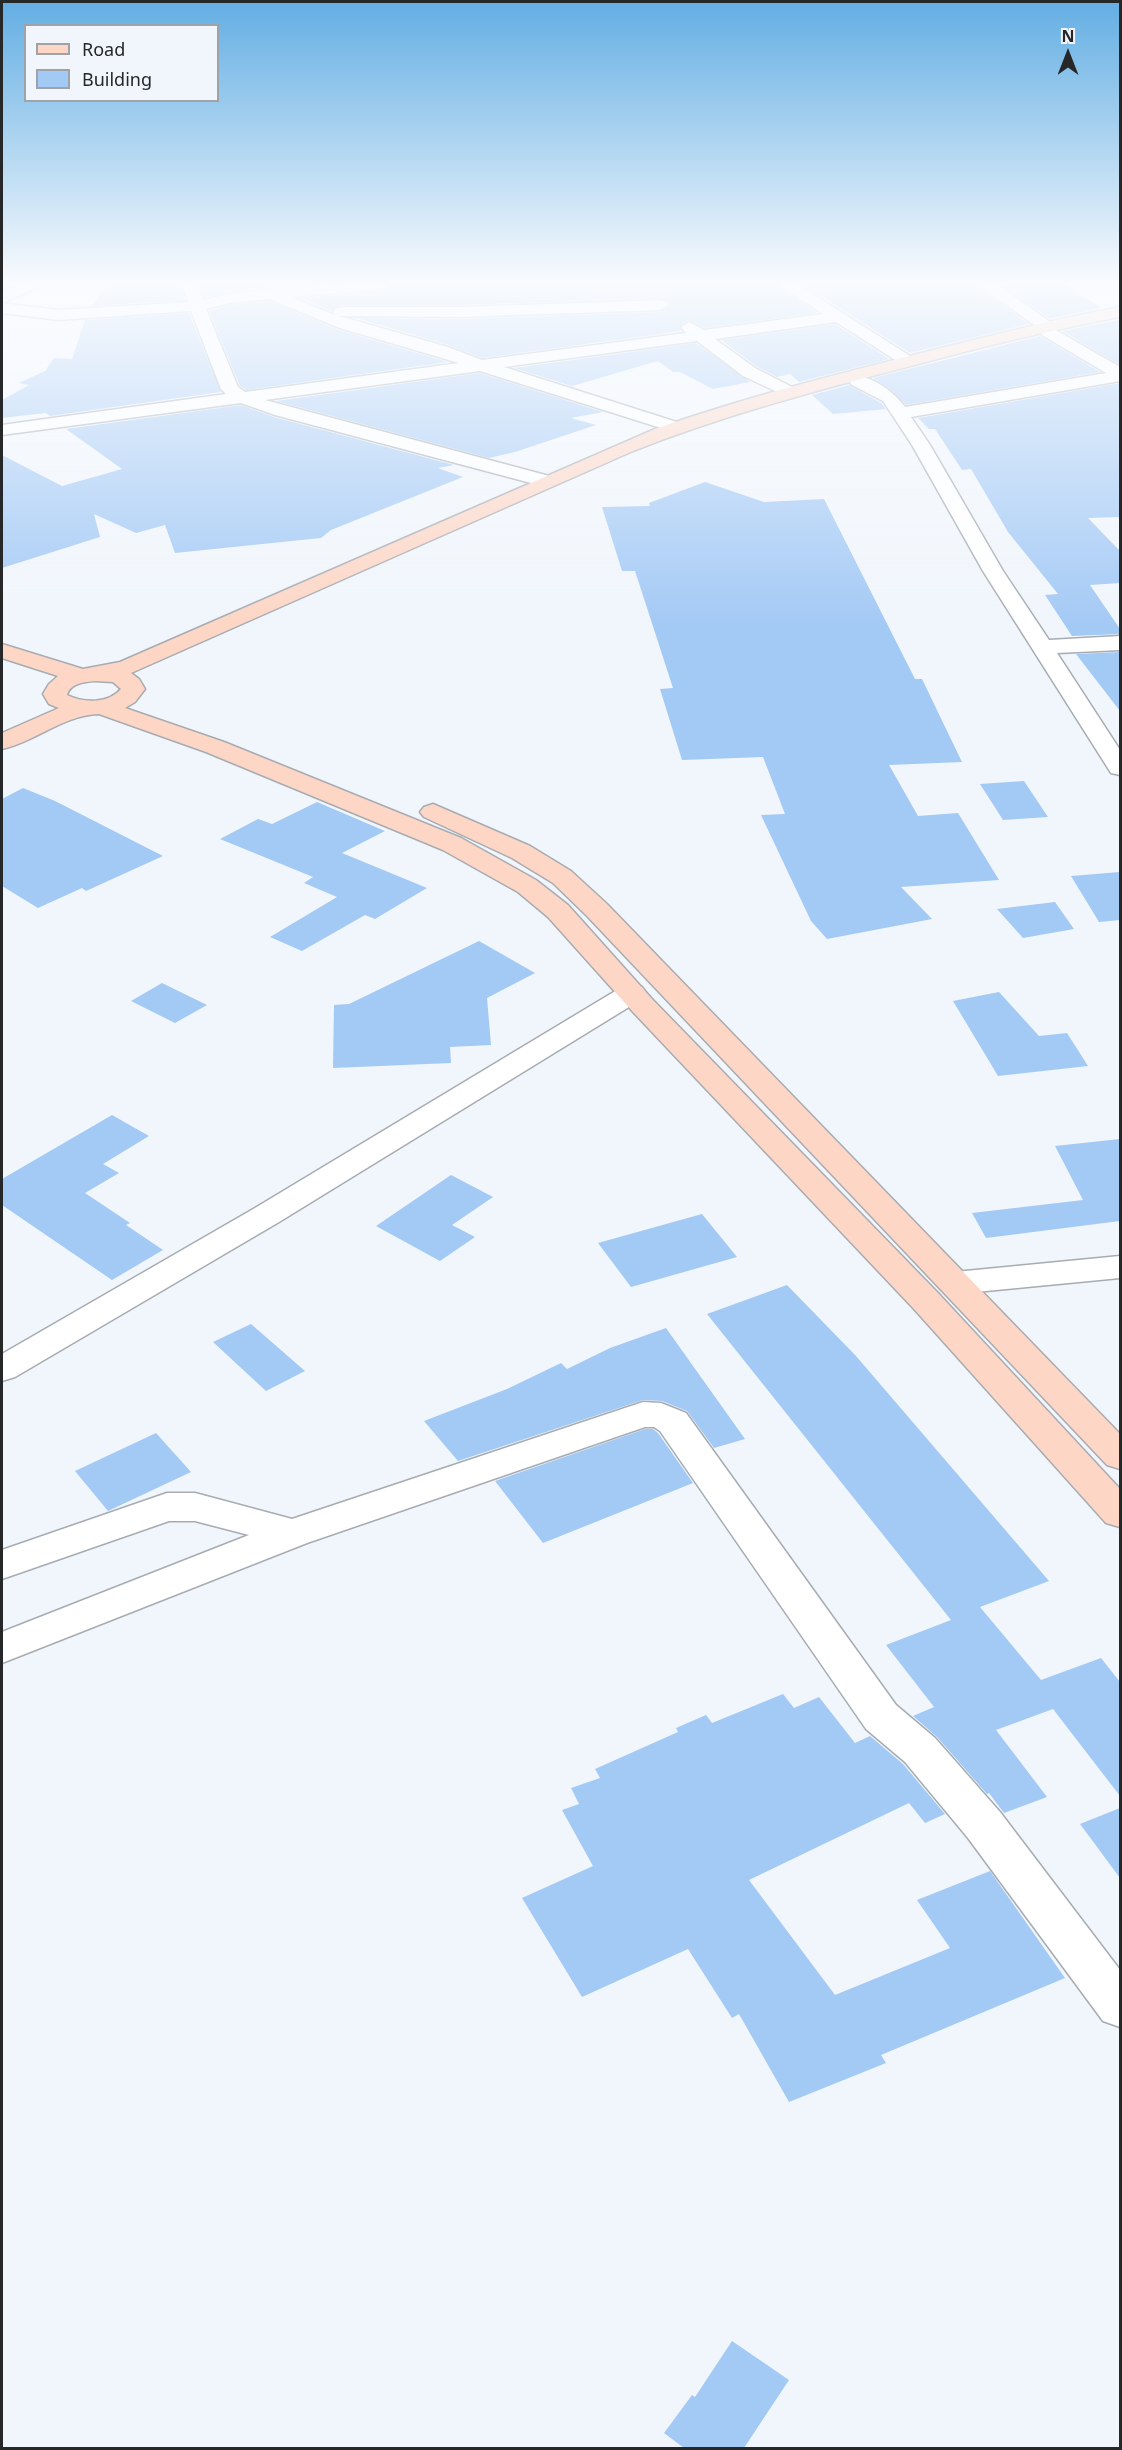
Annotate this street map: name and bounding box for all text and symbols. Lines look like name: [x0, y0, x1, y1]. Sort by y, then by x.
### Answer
legend: [24, 24, 219, 102]
north arrow: [1038, 24, 1098, 84]
text: N: [1061, 25, 1075, 47]
text: Road: [82, 37, 125, 61]
text: Building: [82, 67, 152, 91]

